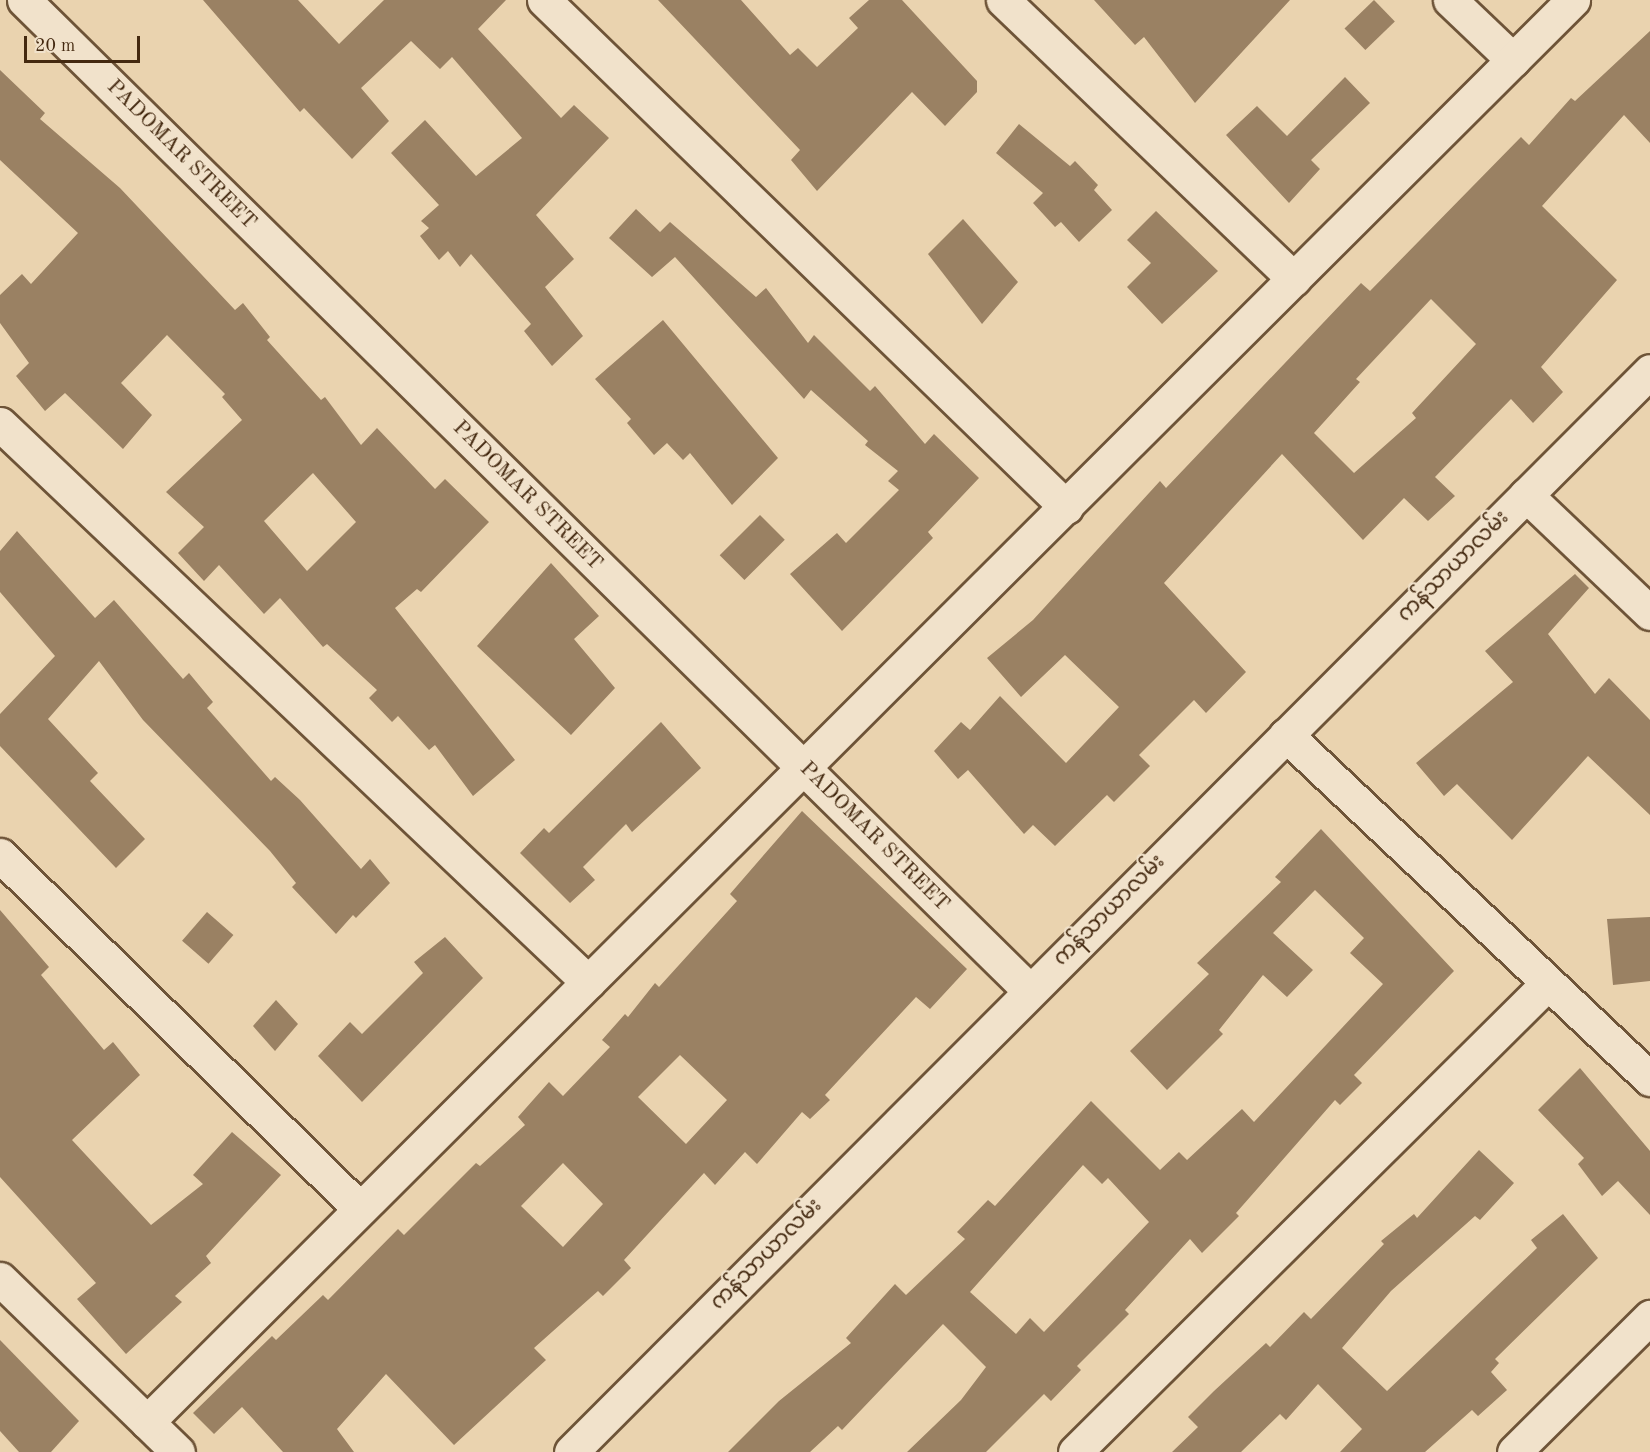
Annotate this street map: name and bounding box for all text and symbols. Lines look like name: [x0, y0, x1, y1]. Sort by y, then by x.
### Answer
scale bar: [27, 24, 142, 62]
text: 20 m: [35, 37, 75, 55]
street label: PADOMAR STREET: [101, 75, 261, 235]
street label: PADOMAR STREET: [447, 416, 607, 576]
street label: ကန်သာယာလမ်း: [1393, 506, 1515, 628]
street label: PADOMAR STREET: [794, 757, 954, 917]
street label: ကန်သာယာလမ်း: [1049, 850, 1171, 972]
street label: ကန်သာယာလမ်း: [706, 1194, 828, 1316]

